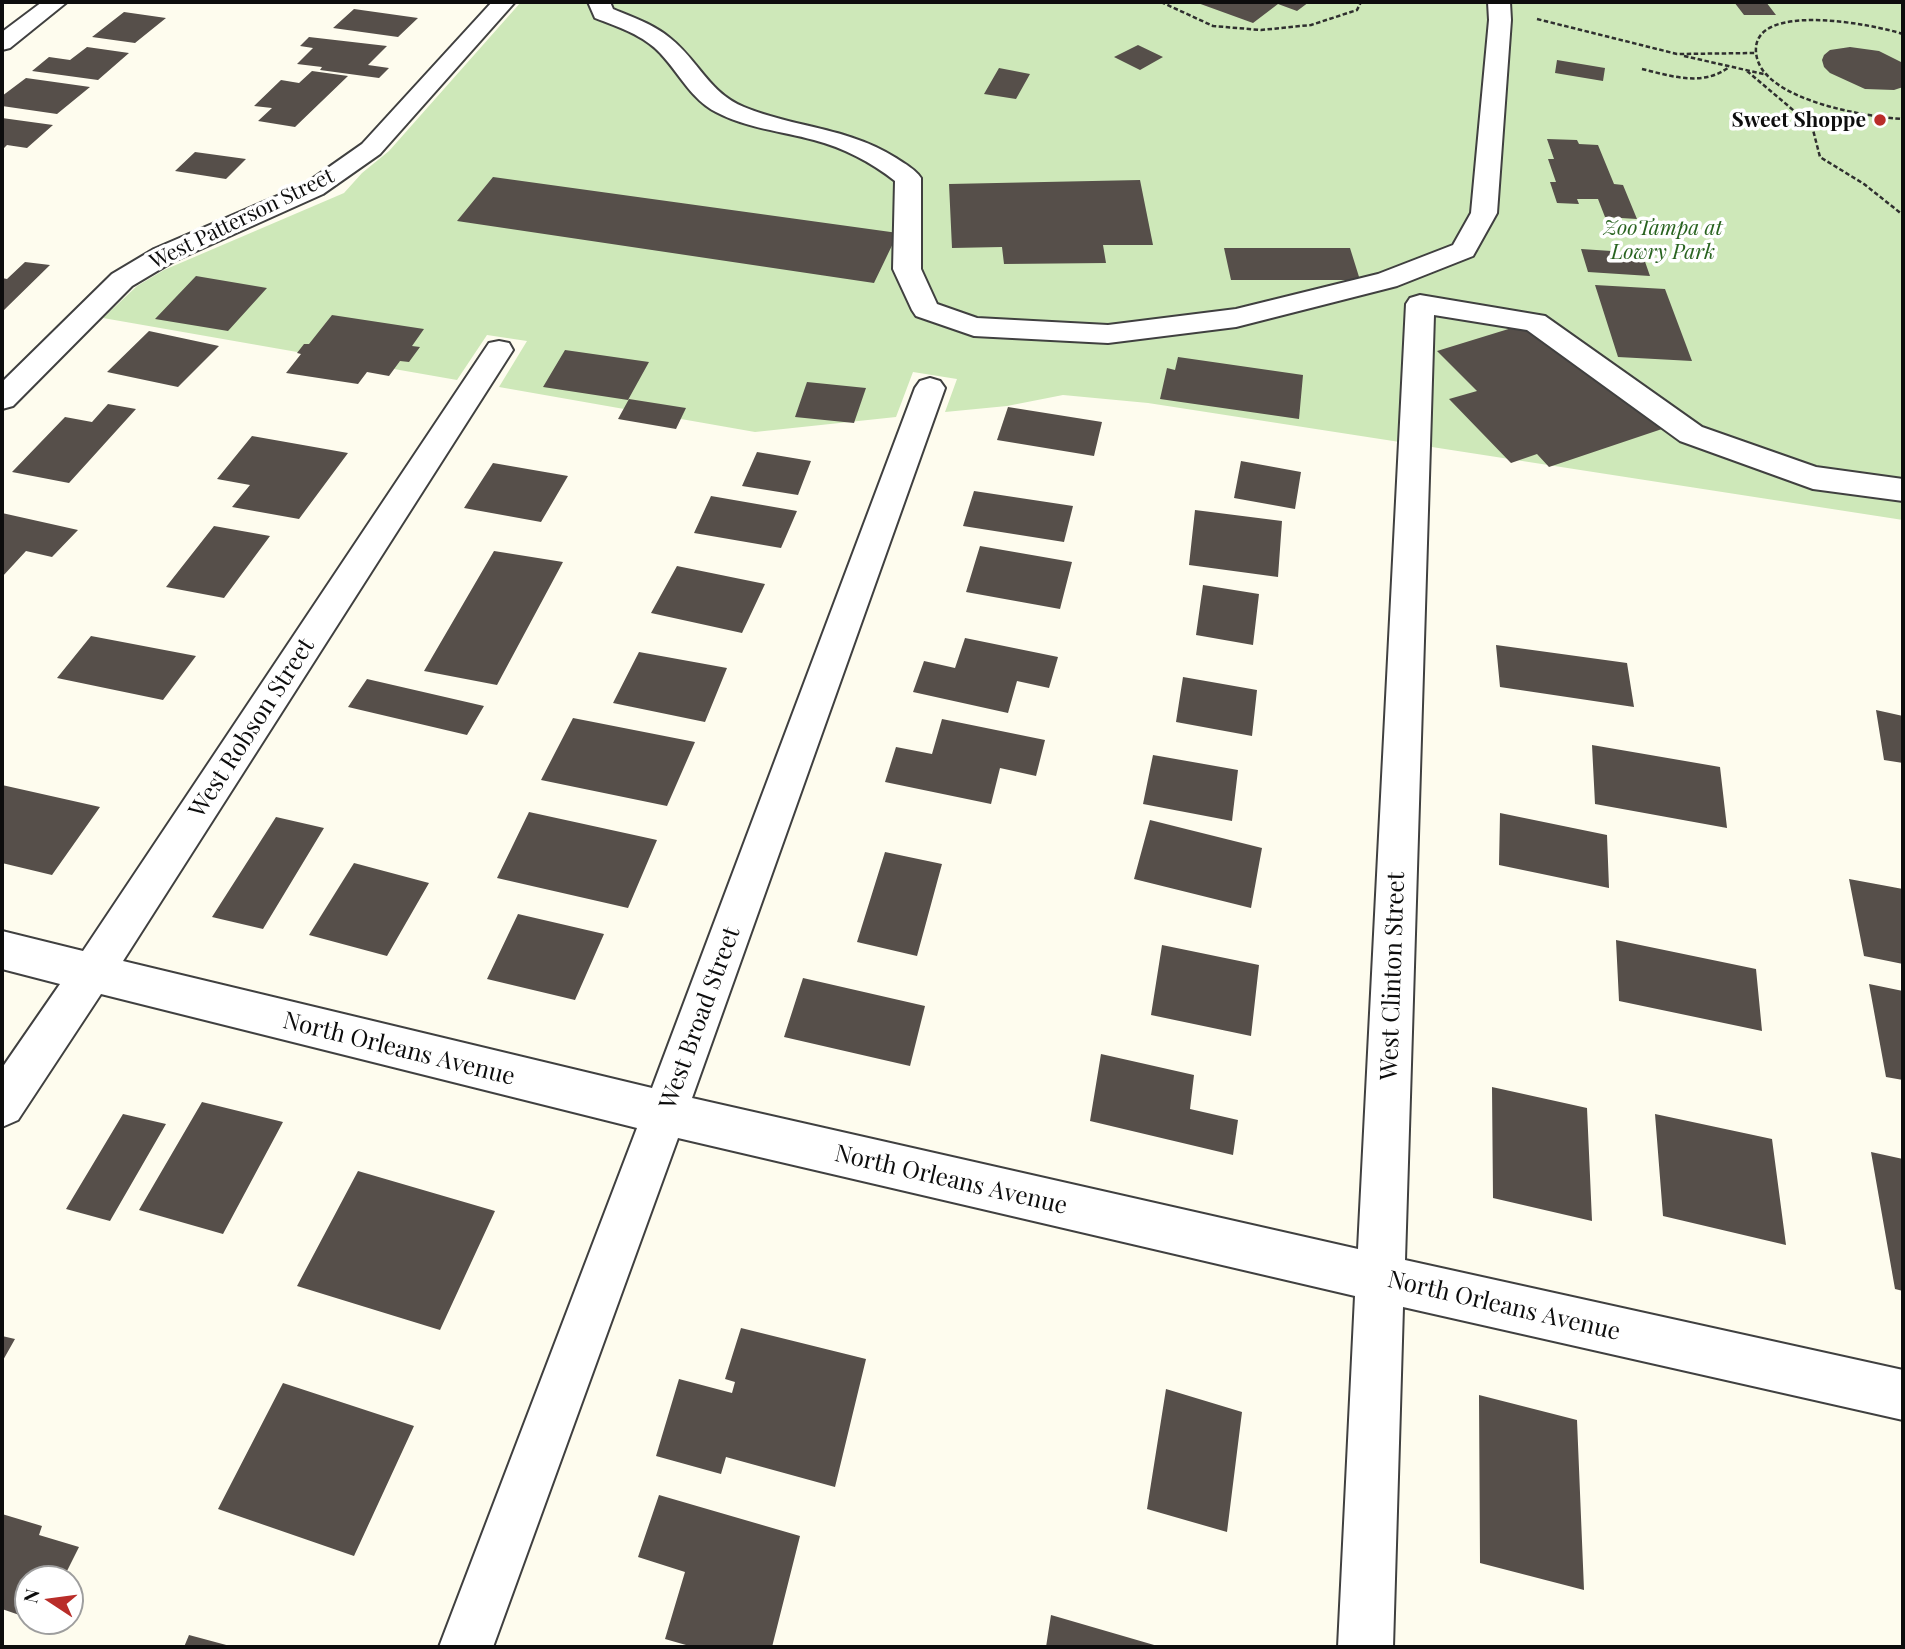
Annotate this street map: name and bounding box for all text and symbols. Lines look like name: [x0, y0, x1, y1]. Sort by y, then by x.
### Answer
place label: Sweet Shoppe: [1732, 107, 1866, 133]
marker: Sweet Shoppe: [1872, 112, 1888, 128]
street label: West Patterson Street: [146, 163, 338, 275]
park label: ZooTampa at Lowry Park: [1603, 215, 1723, 265]
street label: West Robson Street: [183, 633, 321, 823]
street label: West Clinton Street: [1375, 871, 1411, 1081]
street label: West Broad Street: [654, 923, 746, 1113]
street label: North Orleans Avenue: [280, 1006, 518, 1092]
street label: North Orleans Avenue: [832, 1139, 1070, 1221]
street label: North Orleans Avenue: [1385, 1265, 1623, 1347]
north arrow: [14, 1565, 84, 1635]
text: N: [16, 1586, 45, 1605]

